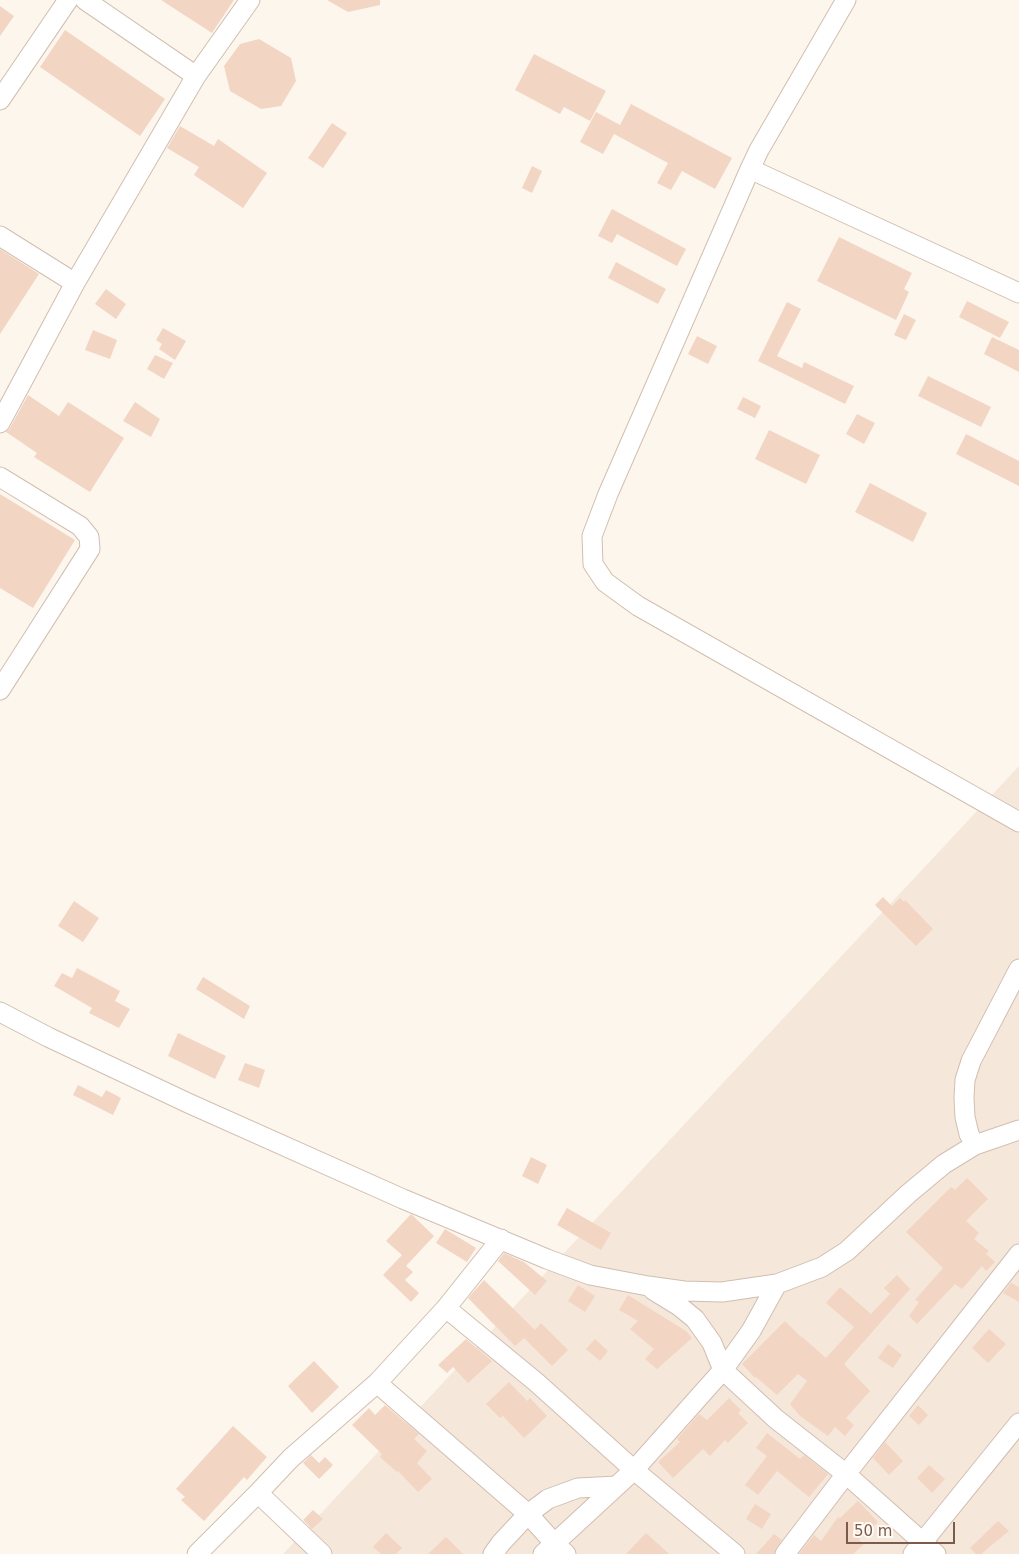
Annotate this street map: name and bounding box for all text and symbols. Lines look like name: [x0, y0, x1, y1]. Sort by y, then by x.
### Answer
scale bar: [849, 1512, 958, 1544]
text: 50 m: [854, 1522, 892, 1540]

